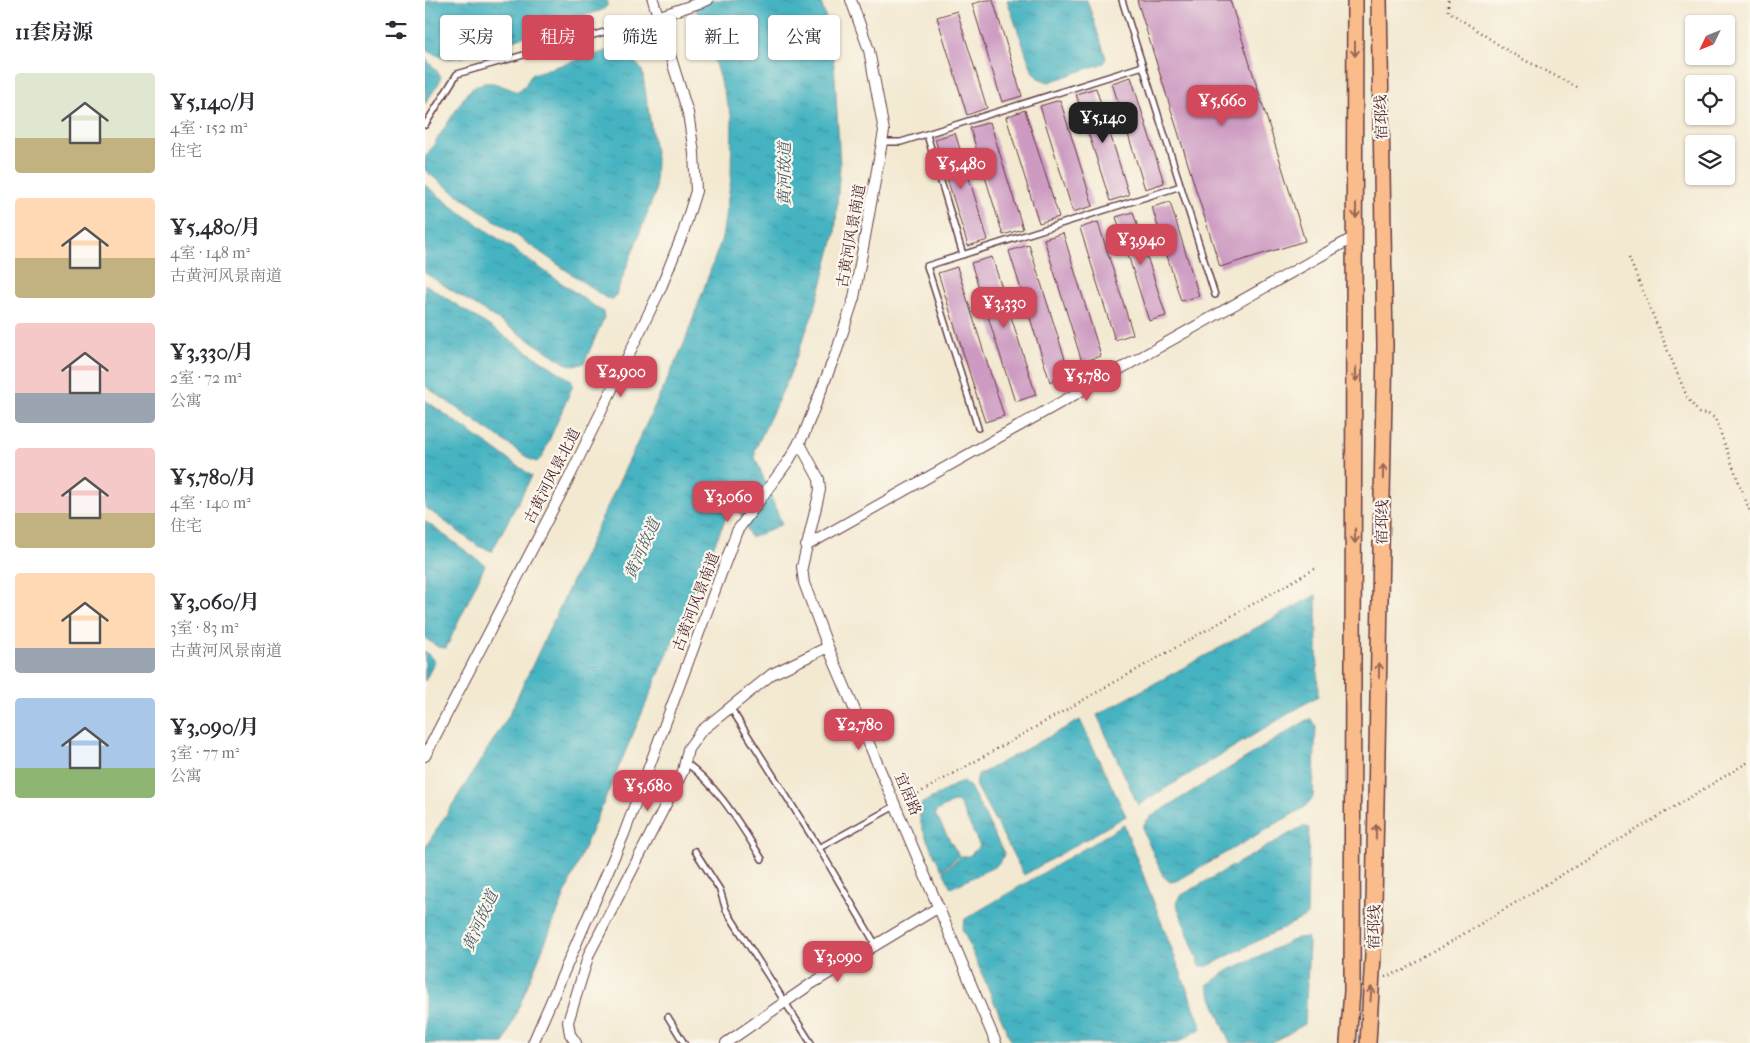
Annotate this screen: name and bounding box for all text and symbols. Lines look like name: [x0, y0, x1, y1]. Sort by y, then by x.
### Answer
chip: 买房: [440, 15, 512, 60]
chip: 租房: [522, 15, 594, 60]
chip: 筛选: [604, 15, 676, 60]
chip: 新上: [686, 15, 758, 60]
chip: 公寓: [768, 15, 840, 60]
north arrow: [1685, 15, 1735, 65]
map controls: [1685, 15, 1735, 185]
icon: filters: [382, 16, 410, 44]
text: 11套房源: [15, 20, 93, 44]
one-way arrow: [1350, 40, 1360, 56]
button: locate: [1685, 75, 1735, 125]
pin: ¥5,660: [1181, 84, 1263, 127]
text: ¥5,140/月: [170, 90, 257, 114]
text: ¥5,660: [1198, 91, 1246, 110]
icon: home: [55, 93, 115, 153]
street label: 宿邳线: [1372, 94, 1390, 140]
pin: ¥5,140: [1062, 102, 1144, 144]
text: ¥5,140: [1080, 108, 1126, 127]
text: 4室 · 152 m²: [170, 118, 248, 137]
button: layers: [1685, 135, 1735, 185]
water label: 黄河故道: [775, 140, 794, 206]
text: 住宅: [170, 141, 202, 160]
pin: ¥5,480: [920, 148, 1002, 190]
text: ¥5,480: [936, 154, 986, 173]
street label: 古黄河风景南道: [833, 183, 869, 289]
one-way arrow: [1351, 202, 1361, 219]
text: ¥5,480/月: [170, 215, 261, 239]
icon: home: [55, 218, 115, 278]
pin: ¥3,940: [1100, 224, 1182, 266]
text: ¥3,940: [1117, 230, 1165, 249]
text: 4室 · 148 m²: [170, 243, 250, 262]
text: 古黄河风景南道: [170, 266, 282, 285]
pin: ¥3,330: [963, 286, 1045, 329]
text: ¥3,330: [982, 293, 1026, 312]
text: ¥3,330/月: [170, 340, 254, 364]
icon: home: [55, 343, 115, 403]
pin: ¥2,900: [580, 356, 662, 398]
pin: ¥5,780: [1046, 360, 1128, 402]
text: ¥2,900: [596, 362, 646, 381]
one-way arrow: [1351, 365, 1361, 381]
text: ¥5,780: [1064, 366, 1110, 385]
text: 2室 · 72 m²: [170, 368, 241, 387]
text: 公寓: [170, 391, 202, 410]
street label: 古黄河风景北道: [520, 425, 584, 527]
one-way arrow: [1378, 464, 1387, 480]
text: ¥5,780/月: [170, 465, 257, 489]
icon: home: [55, 468, 115, 528]
pin: ¥3,060: [687, 480, 769, 523]
text: ¥3,060: [704, 487, 752, 506]
text: 4室 · 140 m²: [170, 493, 251, 512]
street label: 宿邳线: [1373, 499, 1391, 545]
water label: 黄河故道: [620, 514, 665, 582]
text: 住宅: [170, 516, 202, 535]
one-way arrow: [1350, 528, 1360, 544]
street label: 古黄河风景南道: [669, 550, 723, 654]
text: ¥3,060/月: [170, 590, 260, 614]
icon: home: [55, 593, 115, 653]
text: 3室 · 83 m²: [170, 618, 239, 637]
text: 古黄河风景南道: [170, 641, 282, 660]
one-way arrow: [1374, 662, 1384, 678]
pin: ¥2,780: [818, 708, 900, 751]
text: ¥3,090/月: [170, 715, 260, 739]
text: ¥2,780: [835, 715, 883, 734]
icon: home: [55, 718, 115, 778]
text: 3室 · 77 m²: [170, 743, 239, 762]
text: 公寓: [170, 766, 202, 785]
pin: ¥5,680: [607, 770, 689, 812]
street label: 宜居路: [891, 770, 925, 818]
text: ¥5,680: [624, 776, 672, 795]
one-way arrow: [1371, 824, 1381, 840]
water label: 黄河故道: [458, 886, 503, 954]
street label: 宿邳线: [1365, 904, 1383, 950]
pin: ¥3,090: [797, 940, 879, 983]
text: ¥3,090: [814, 947, 862, 966]
one-way arrow: [1366, 987, 1375, 1003]

